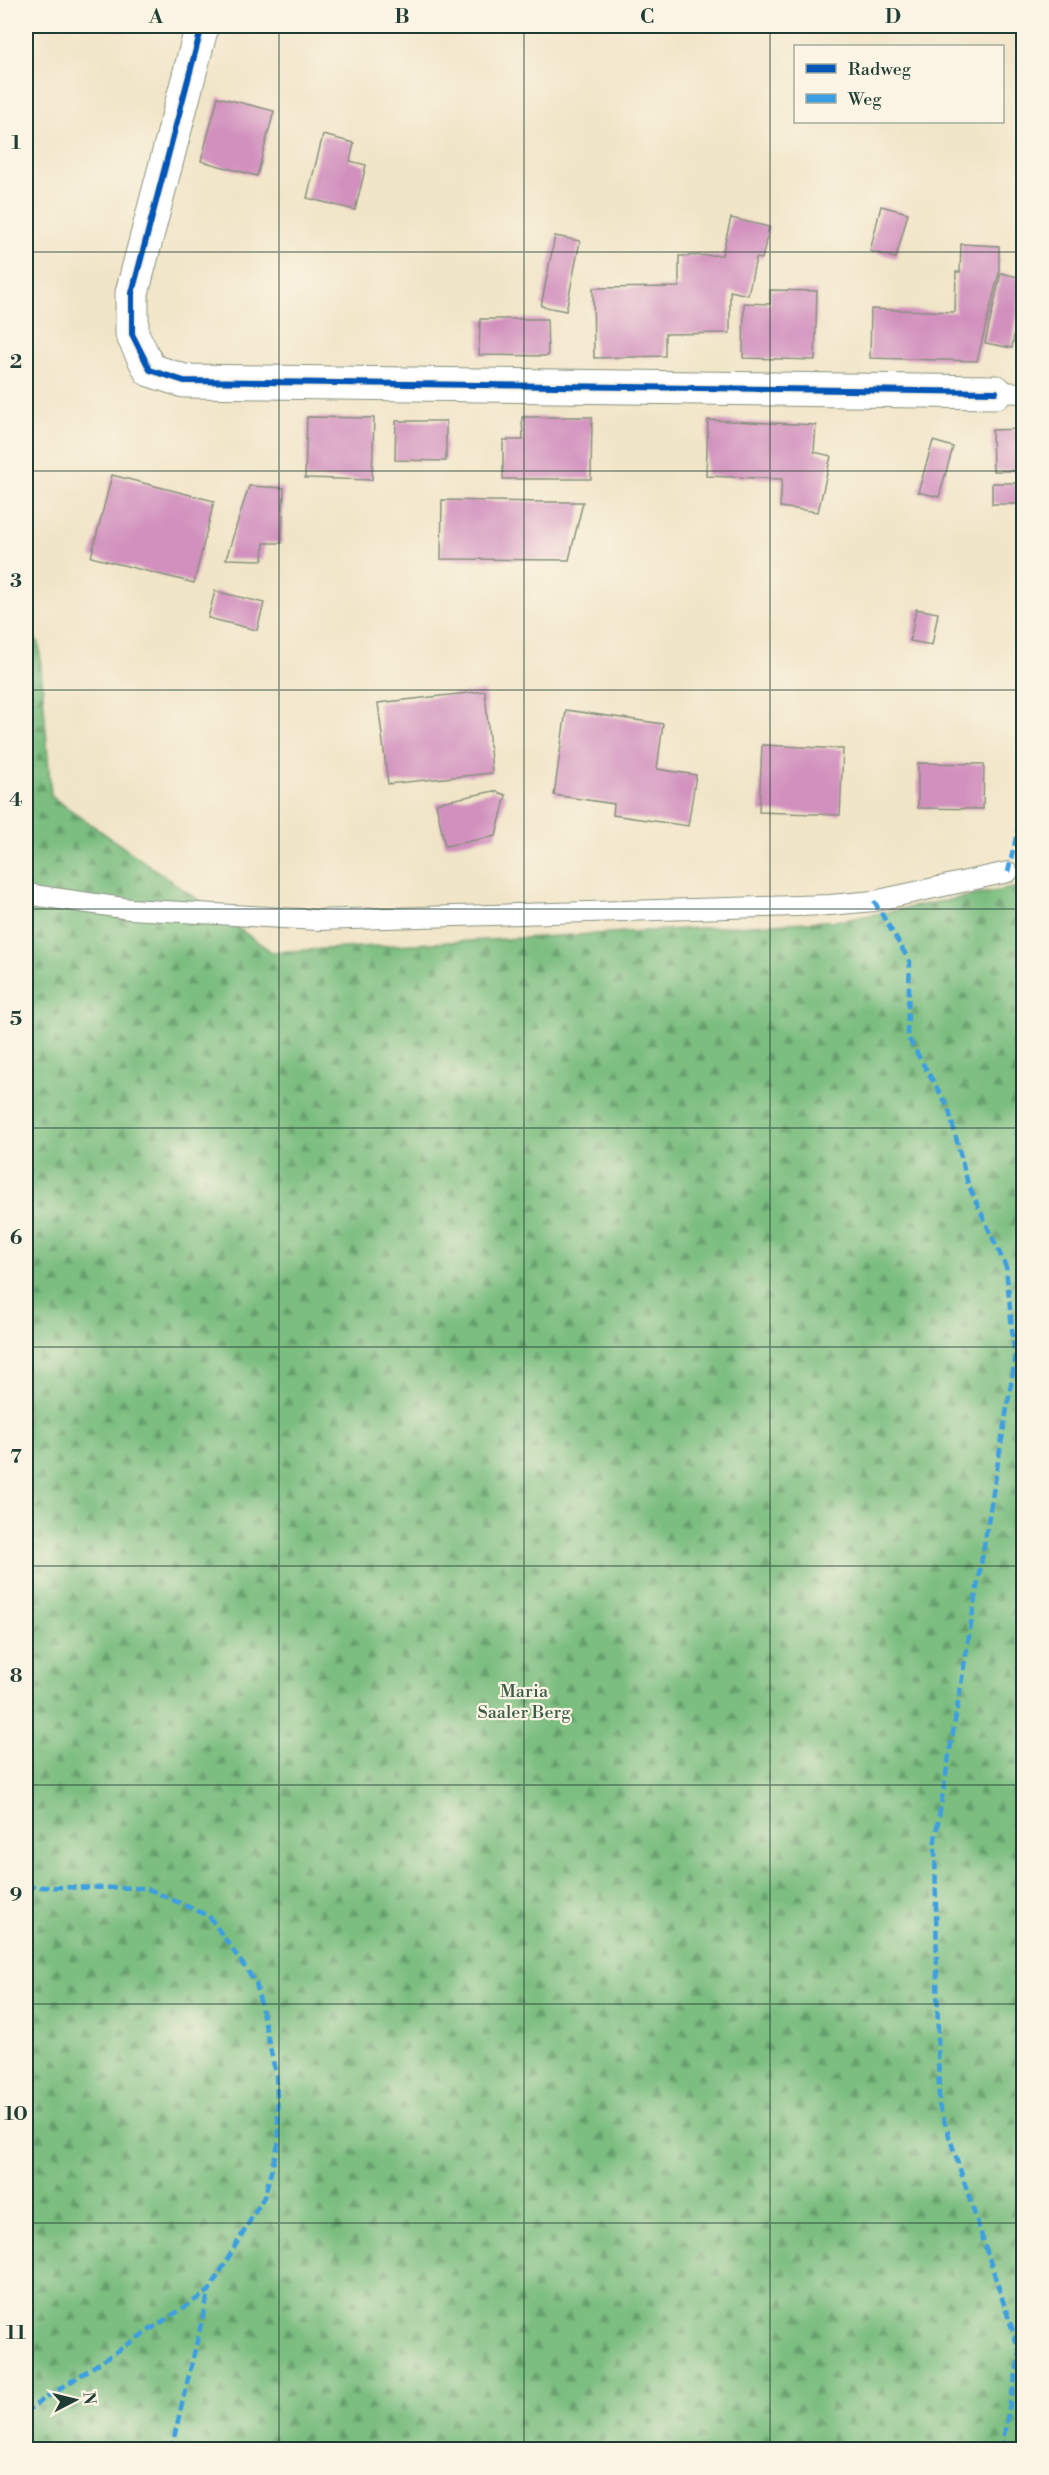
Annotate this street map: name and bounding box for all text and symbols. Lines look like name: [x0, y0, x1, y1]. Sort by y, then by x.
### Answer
text: A: [148, 5, 164, 30]
text: B: [394, 5, 410, 30]
text: C: [640, 5, 654, 30]
text: D: [885, 5, 901, 30]
legend: [794, 45, 1004, 123]
text: Radweg: [848, 58, 912, 81]
text: Weg: [847, 88, 882, 111]
text: 1: [11, 131, 21, 156]
text: 2: [10, 350, 22, 375]
text: 3: [10, 569, 22, 594]
text: 4: [9, 788, 23, 813]
text: 5: [10, 1007, 22, 1032]
text: 6: [10, 1226, 23, 1251]
text: 7: [10, 1445, 22, 1470]
text: 8: [10, 1664, 23, 1689]
park label: Maria Saaler Berg: [477, 1680, 571, 1724]
text: 9: [10, 1883, 22, 1908]
text: 10: [4, 2102, 28, 2127]
text: 11: [6, 2321, 26, 2346]
north arrow: [45, 2370, 105, 2430]
text: N: [78, 2391, 100, 2406]

